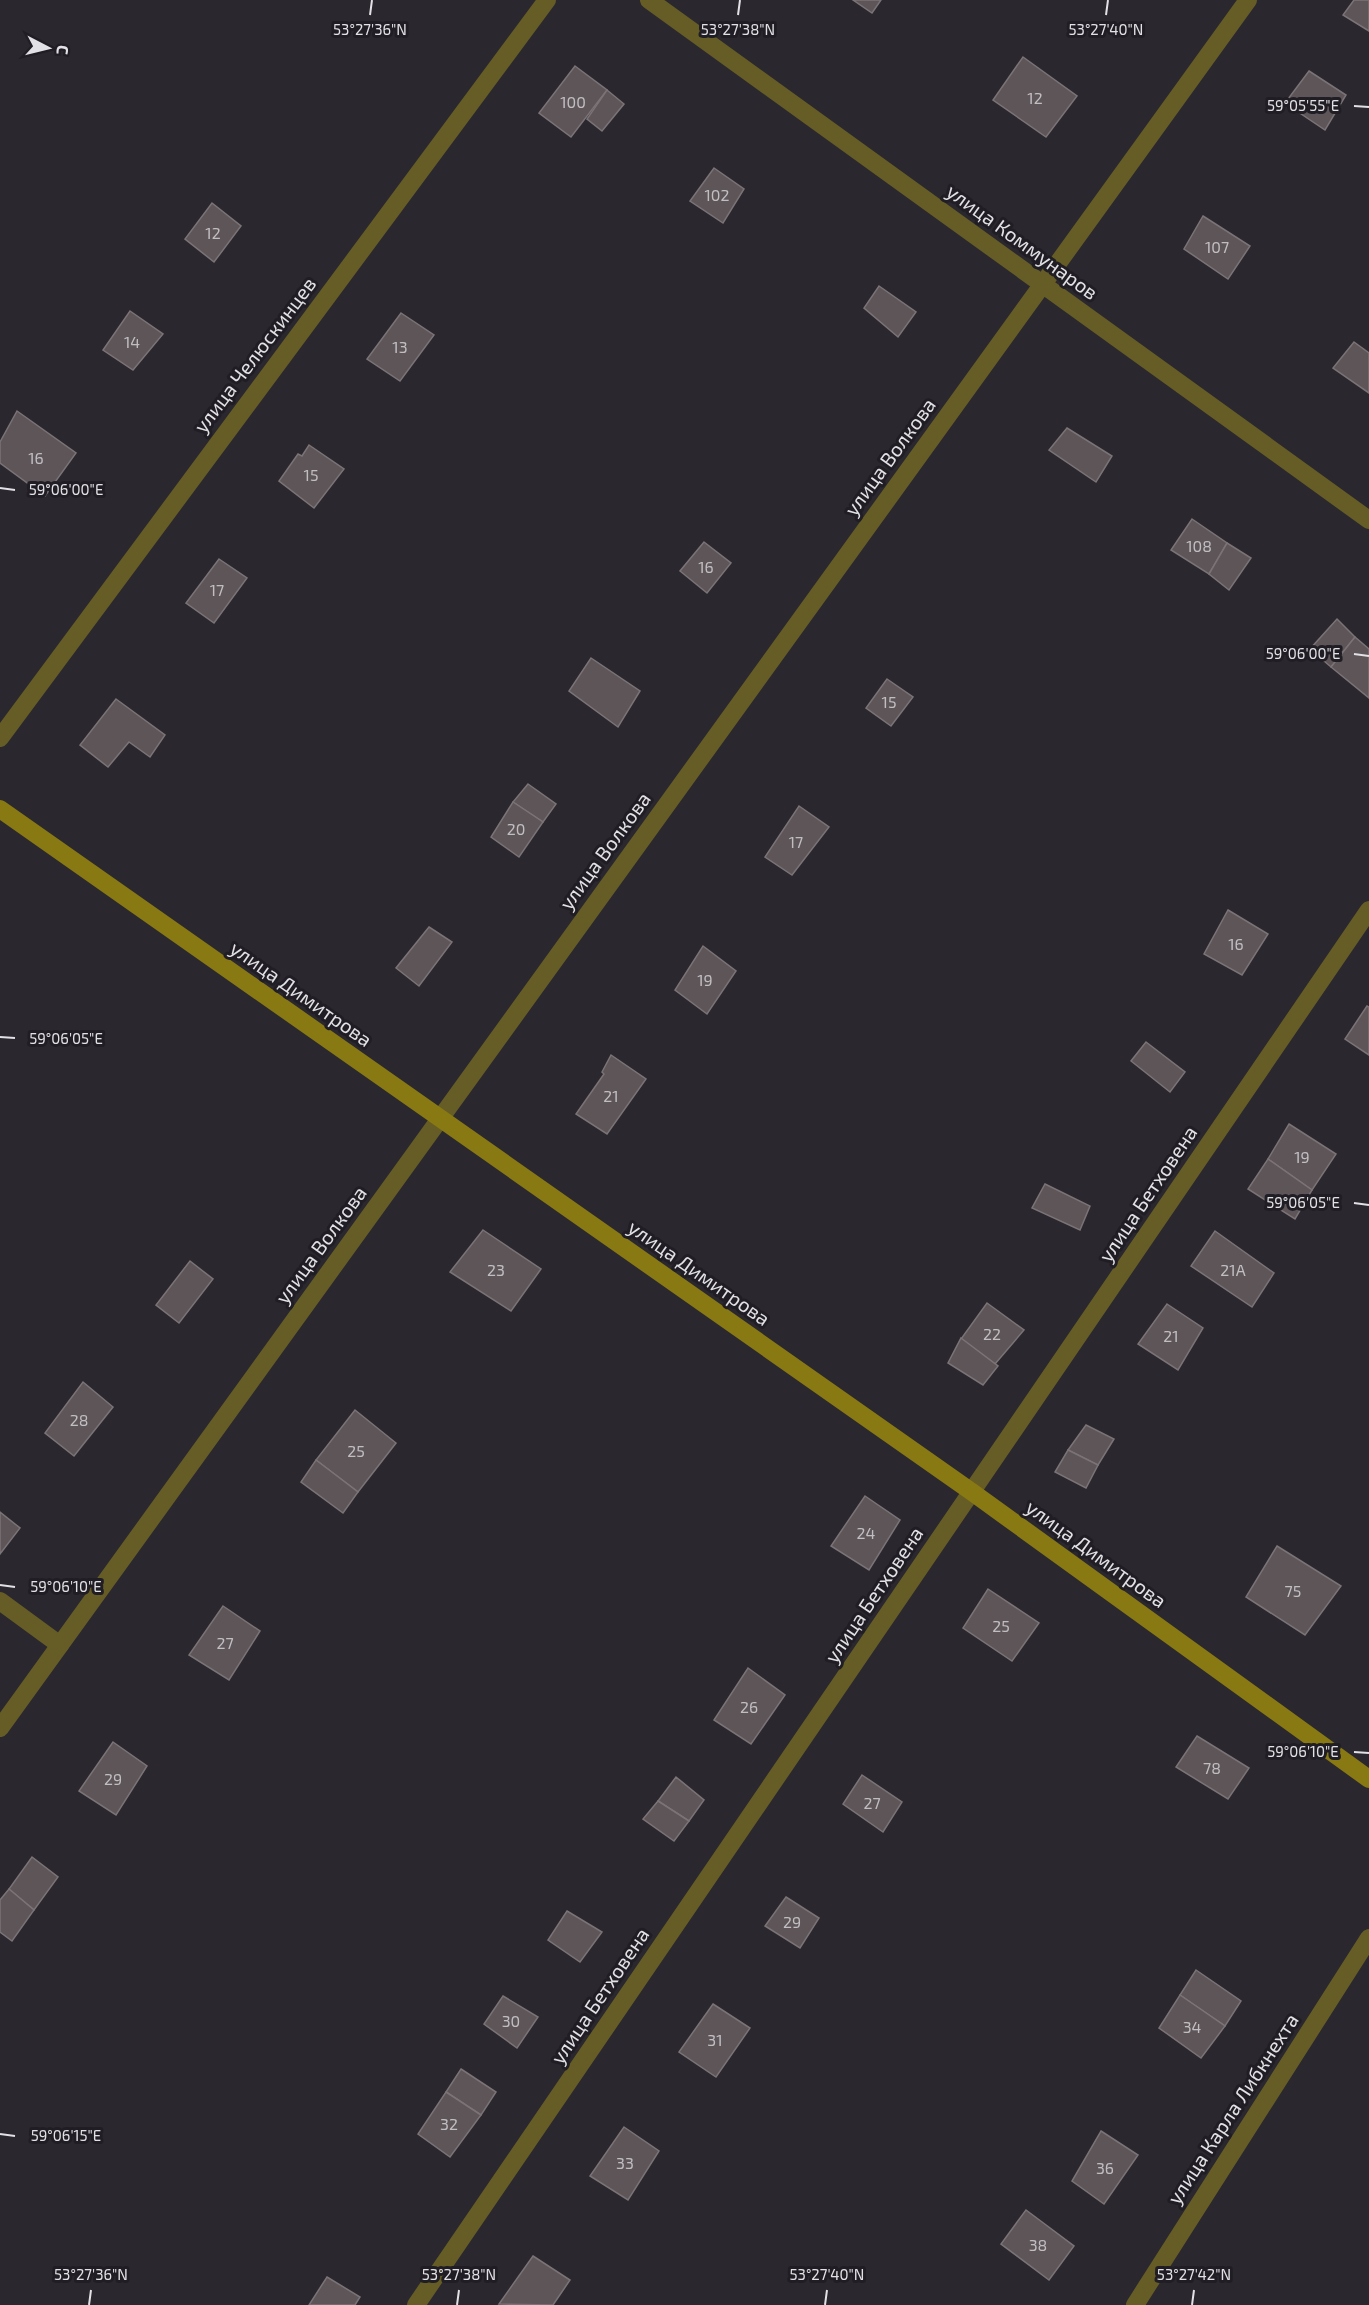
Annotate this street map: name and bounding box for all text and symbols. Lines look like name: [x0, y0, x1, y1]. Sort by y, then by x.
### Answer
north arrow: [18, 18, 78, 78]
text: 53°27'36"N: [333, 20, 407, 38]
text: 53°27'38"N: [701, 20, 775, 38]
text: 53°27'40"N: [1069, 20, 1143, 38]
text: С: [53, 44, 73, 56]
house number: 12: [1027, 88, 1043, 107]
house number: 100: [560, 92, 586, 111]
text: 59°05'55"E: [1267, 96, 1339, 114]
street label: улица Коммунаров: [942, 178, 1103, 305]
house number: 102: [704, 185, 730, 204]
house number: 12: [205, 223, 221, 242]
house number: 107: [1205, 237, 1229, 256]
street label: улица Челюскинцев: [188, 272, 321, 437]
house number: 14: [124, 332, 140, 351]
house number: 13: [392, 337, 408, 356]
street label: улица Волкова: [839, 393, 941, 520]
house number: 16: [28, 448, 44, 467]
house number: 15: [304, 465, 318, 484]
text: 59°06'00"E: [29, 480, 103, 498]
house number: 108: [1186, 536, 1212, 555]
house number: 16: [698, 557, 714, 576]
house number: 17: [210, 580, 224, 599]
text: 59°06'00"E: [1266, 644, 1340, 662]
house number: 15: [882, 692, 896, 711]
street label: улица Волкова: [554, 787, 656, 914]
house number: 20: [507, 819, 525, 838]
house number: 17: [789, 832, 803, 851]
house number: 16: [1228, 934, 1244, 953]
street label: улица Димитрова: [225, 935, 377, 1052]
house number: 19: [697, 970, 713, 989]
text: 59°06'05"E: [29, 1029, 103, 1047]
house number: 21: [603, 1086, 619, 1105]
street label: улица Бетховена: [1093, 1121, 1202, 1267]
house number: 19: [1294, 1147, 1310, 1166]
street label: улица Волкова: [270, 1181, 372, 1308]
text: 59°06'05"E: [1266, 1193, 1340, 1211]
street label: улица Димитрова: [623, 1214, 775, 1331]
house number: 23: [487, 1260, 505, 1279]
house number: 21А: [1220, 1260, 1246, 1279]
house number: 22: [983, 1324, 1001, 1343]
house number: 21: [1163, 1326, 1179, 1345]
house number: 28: [70, 1410, 88, 1429]
house number: 25: [347, 1441, 365, 1460]
street label: улица Димитрова: [1021, 1494, 1171, 1613]
street label: улица Бетховена: [819, 1522, 928, 1668]
house number: 24: [857, 1523, 876, 1542]
text: 59°06'10"E: [30, 1577, 102, 1595]
house number: 75: [1285, 1581, 1301, 1600]
house number: 25: [992, 1616, 1010, 1635]
house number: 27: [216, 1633, 234, 1652]
house number: 26: [740, 1697, 758, 1716]
text: 59°06'10"E: [1267, 1742, 1339, 1760]
house number: 78: [1203, 1758, 1221, 1777]
house number: 29: [104, 1769, 122, 1788]
house number: 27: [863, 1793, 881, 1812]
house number: 29: [783, 1912, 801, 1931]
street label: улица Бетховена: [545, 1923, 654, 2069]
street label: улица Карла Либкнехта: [1162, 2009, 1304, 2209]
house number: 30: [502, 2011, 520, 2030]
house number: 34: [1183, 2017, 1202, 2036]
house number: 31: [707, 2030, 723, 2049]
house number: 32: [440, 2114, 458, 2133]
text: 59°06'15"E: [31, 2126, 101, 2144]
house number: 33: [616, 2153, 634, 2172]
house number: 36: [1096, 2158, 1114, 2177]
house number: 38: [1029, 2235, 1047, 2254]
text: 53°27'36"N: [54, 2265, 128, 2283]
text: 53°27'38"N: [422, 2265, 496, 2283]
text: 53°27'40"N: [790, 2265, 864, 2283]
text: 53°27'42"N: [1157, 2265, 1231, 2283]

